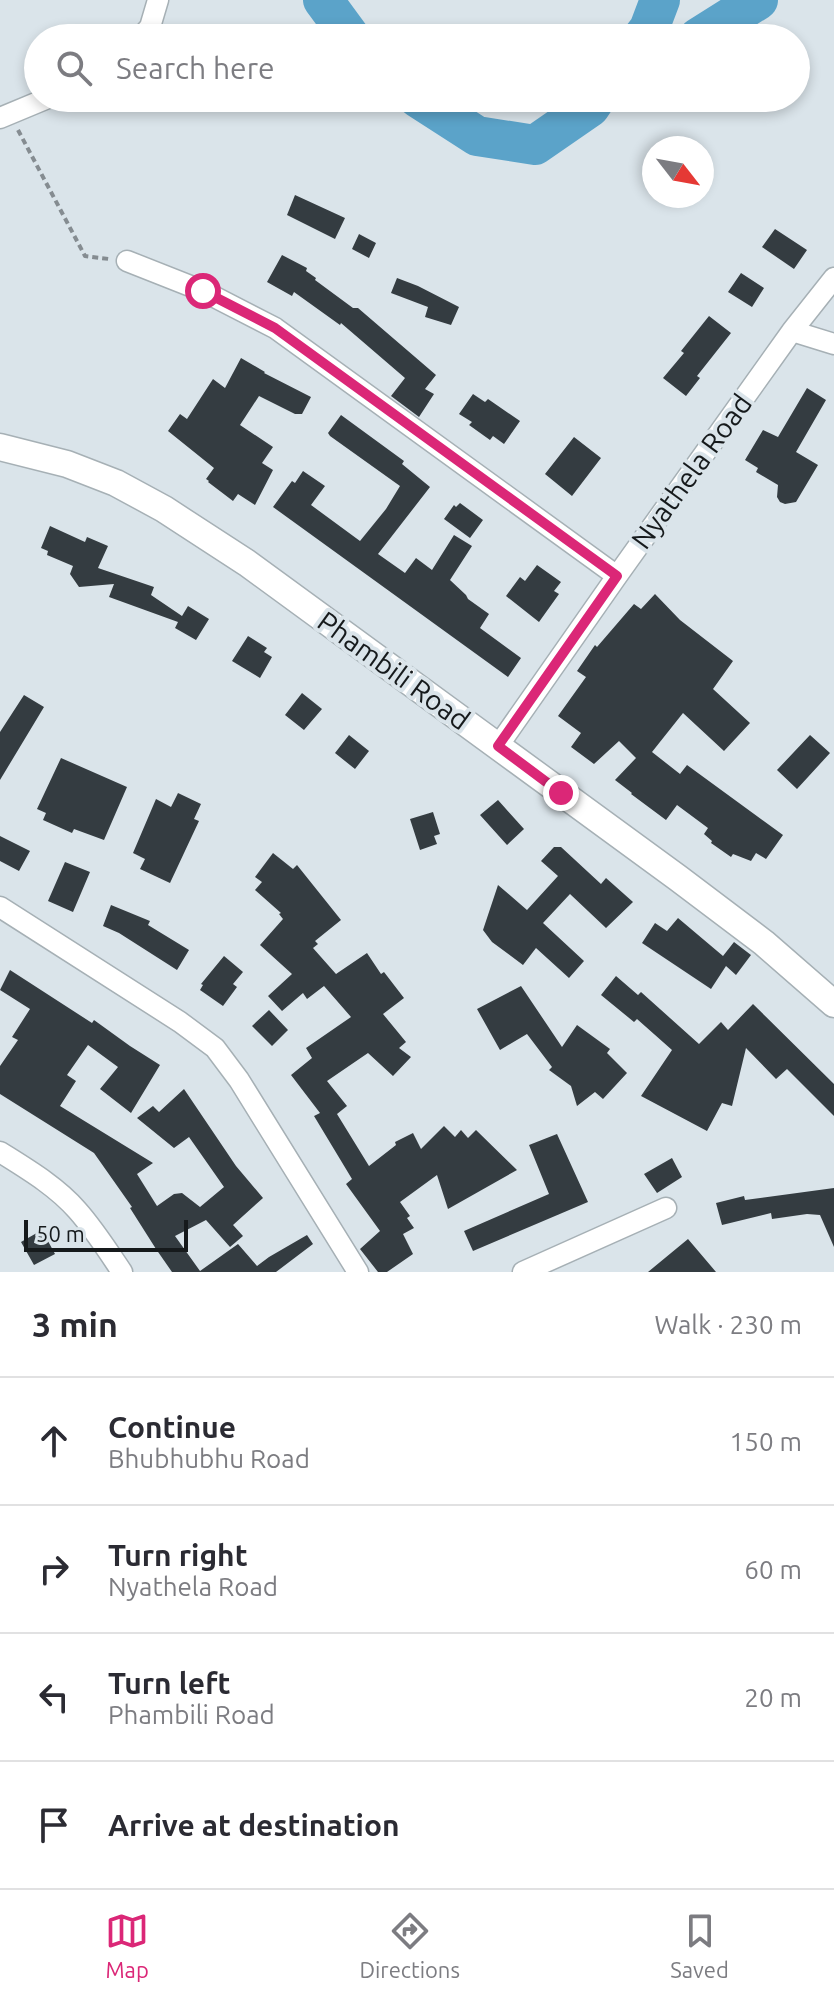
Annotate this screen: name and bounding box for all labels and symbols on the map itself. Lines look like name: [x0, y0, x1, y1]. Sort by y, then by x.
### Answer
north arrow: [642, 136, 714, 208]
route start: [185, 273, 221, 309]
street label: Nyathela Road: [625, 388, 757, 554]
street label: Phambili Road: [312, 605, 476, 735]
route end: [543, 775, 579, 811]
scale bar: [24, 1216, 188, 1252]

